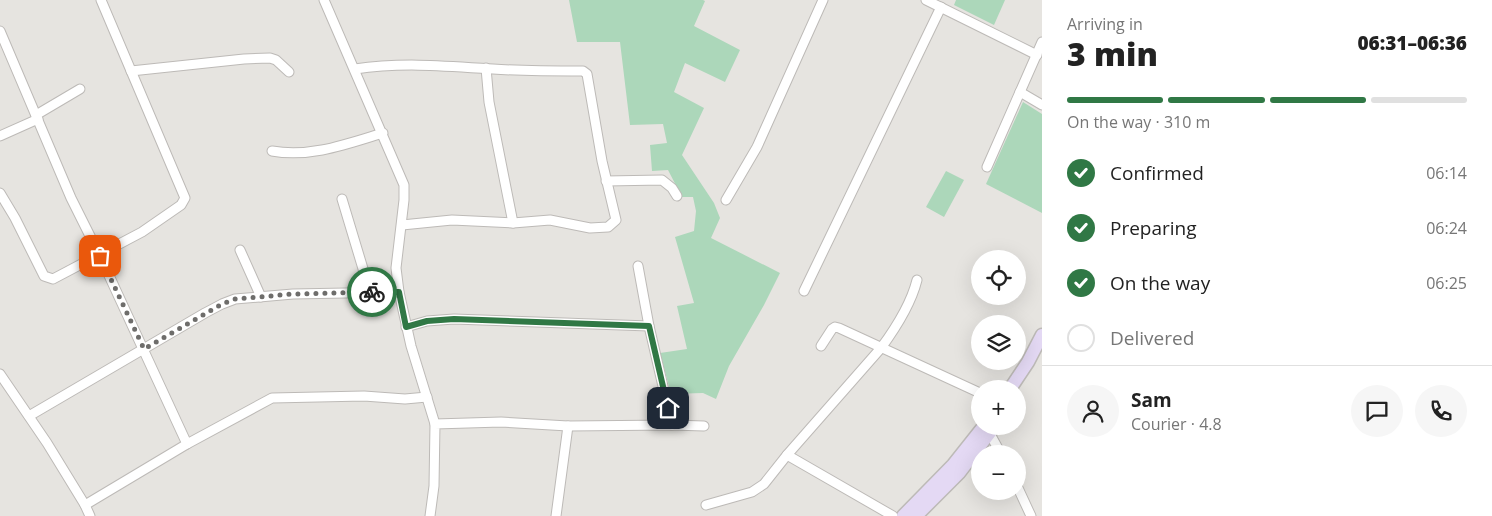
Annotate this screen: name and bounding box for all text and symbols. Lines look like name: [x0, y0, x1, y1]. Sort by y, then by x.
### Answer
text: Arriving in: [1067, 13, 1143, 35]
text: 06:31–06:36: [1357, 30, 1467, 56]
text: 3 min: [1067, 32, 1158, 75]
text: On the way · 310 m: [1067, 111, 1210, 133]
icon: check: [1067, 159, 1095, 187]
text: Confirmed: [1110, 160, 1204, 186]
text: 06:14: [1426, 162, 1467, 184]
icon: check: [1067, 214, 1095, 242]
text: Preparing: [1110, 215, 1197, 241]
text: 06:24: [1426, 217, 1467, 239]
pin: [79, 235, 121, 277]
icon: bag: [86, 242, 114, 270]
map controls: [971, 250, 1026, 500]
button: locate: [971, 250, 1026, 305]
courier: [347, 267, 397, 317]
icon: check: [1067, 269, 1095, 297]
text: On the way: [1110, 270, 1210, 296]
text: 06:25: [1426, 272, 1467, 294]
icon: bike: [358, 278, 386, 306]
button: layers: [971, 315, 1026, 370]
text: Delivered: [1110, 325, 1194, 351]
button: +: [971, 380, 1026, 435]
button: person: [1067, 385, 1119, 437]
button: chat: [1351, 385, 1403, 437]
button: phone: [1415, 385, 1467, 437]
pin: [647, 387, 689, 429]
text: Sam: [1131, 387, 1172, 413]
icon: home: [654, 394, 682, 422]
text: Courier · 4.8: [1131, 413, 1222, 435]
button: −: [971, 445, 1026, 500]

